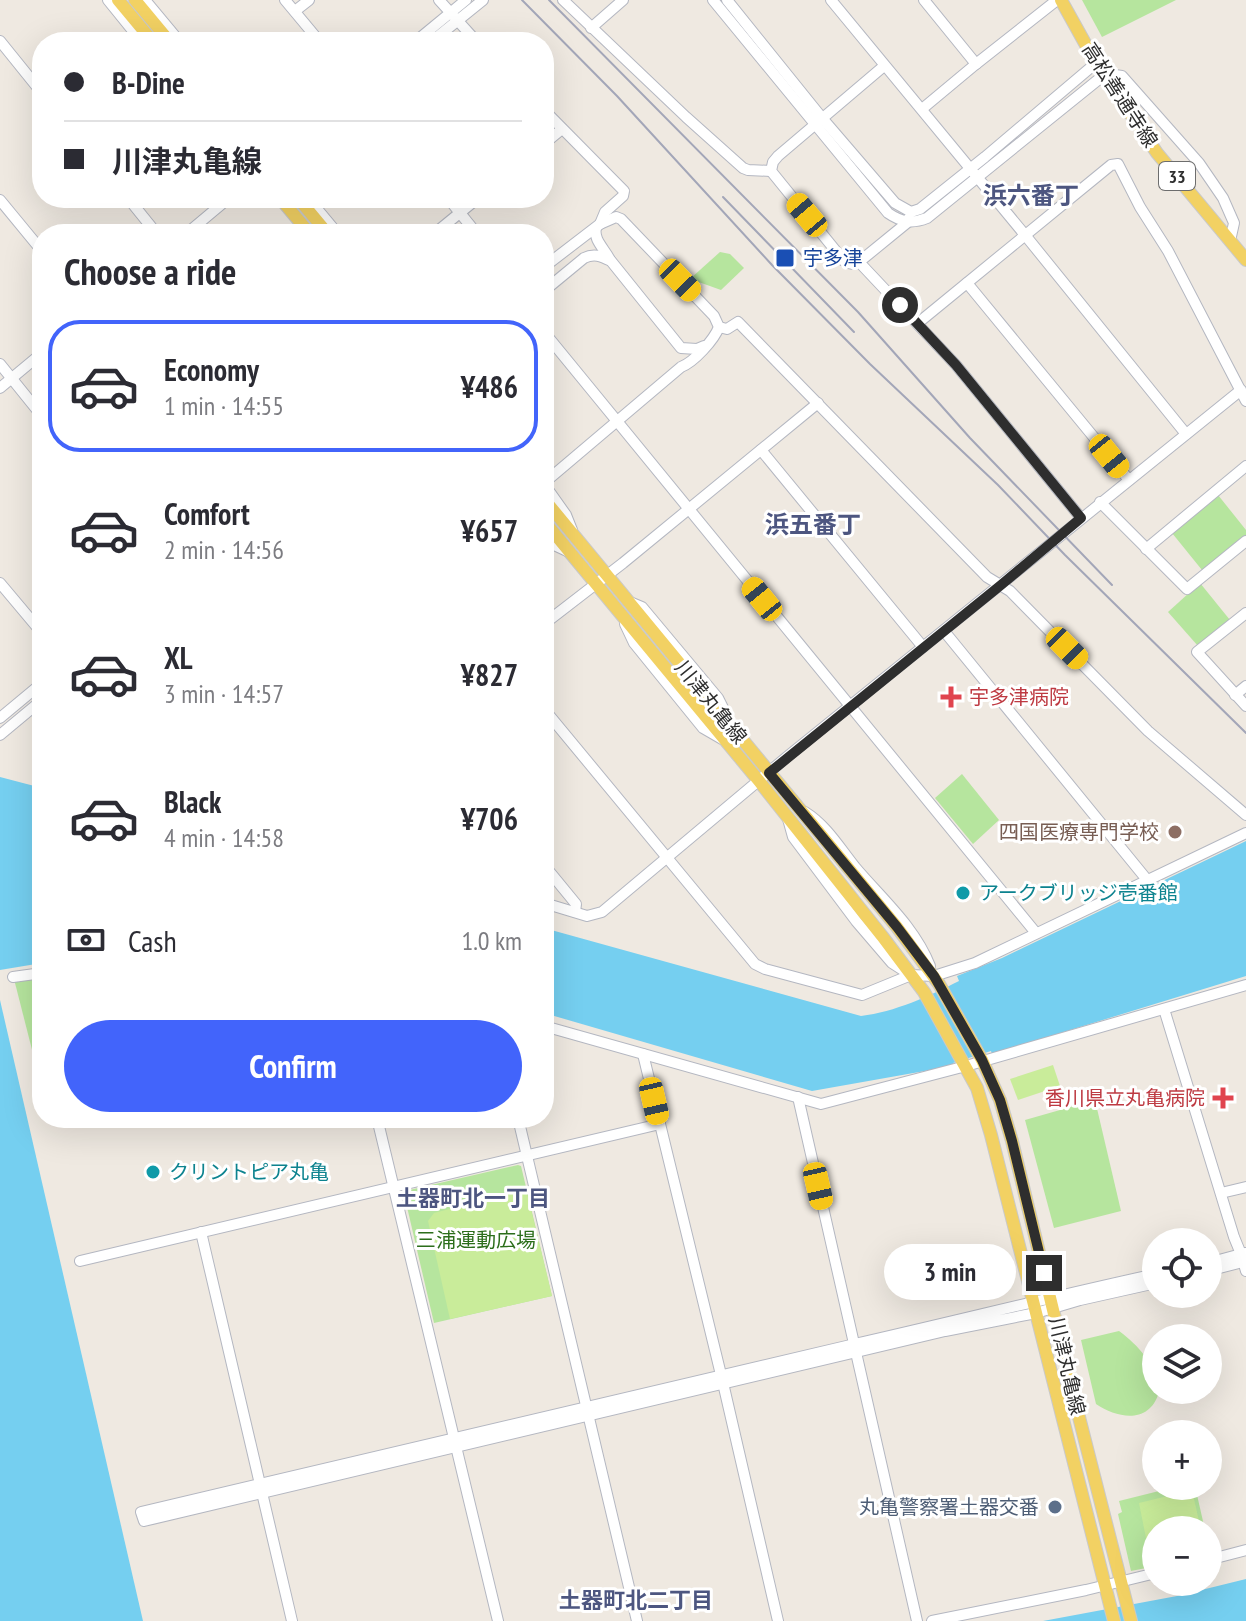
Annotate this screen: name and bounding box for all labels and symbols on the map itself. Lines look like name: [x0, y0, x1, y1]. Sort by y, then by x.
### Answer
street label: 高松善通寺線: [1076, 38, 1164, 152]
road number: 33: [1159, 162, 1195, 190]
district label: 浜六番丁: [983, 180, 1079, 211]
car: [782, 189, 832, 241]
place label: 宇多津: [803, 245, 863, 271]
marker: 宇多津: [774, 247, 796, 269]
car: [655, 254, 705, 306]
route start: [882, 287, 918, 323]
car: [1085, 430, 1133, 482]
district label: 浜五番丁: [765, 509, 861, 540]
car: [738, 573, 786, 625]
car: [1042, 623, 1092, 673]
street label: 川津丸亀線: [669, 655, 753, 749]
place label: 宇多津病院: [969, 684, 1069, 710]
marker: 宇多津病院: [940, 686, 962, 708]
place label: 四国医療専門学校: [999, 819, 1159, 845]
marker: 四国医療専門学校: [1166, 823, 1184, 841]
place label: アークブリッジ壱番館: [979, 880, 1178, 906]
marker: アークブリッジ壱番館: [954, 884, 972, 902]
car: [637, 1075, 671, 1127]
place label: 香川県立丸亀病院: [1045, 1085, 1205, 1111]
marker: 香川県立丸亀病院: [1212, 1087, 1234, 1109]
place label: クリントピア丸亀: [169, 1159, 329, 1185]
car: [801, 1160, 835, 1212]
marker: クリントピア丸亀: [144, 1163, 162, 1181]
district label: 土器町北一丁目: [396, 1184, 550, 1212]
park label: 三浦運動広場: [416, 1227, 536, 1253]
callout: 3 min: [884, 1245, 1016, 1301]
route end: [1026, 1255, 1062, 1291]
street label: 川津丸亀線: [1043, 1314, 1091, 1418]
place label: 丸亀警察署土器交番: [859, 1494, 1039, 1520]
marker: 丸亀警察署土器交番: [1046, 1498, 1064, 1516]
district label: 土器町北二丁目: [559, 1586, 713, 1614]

